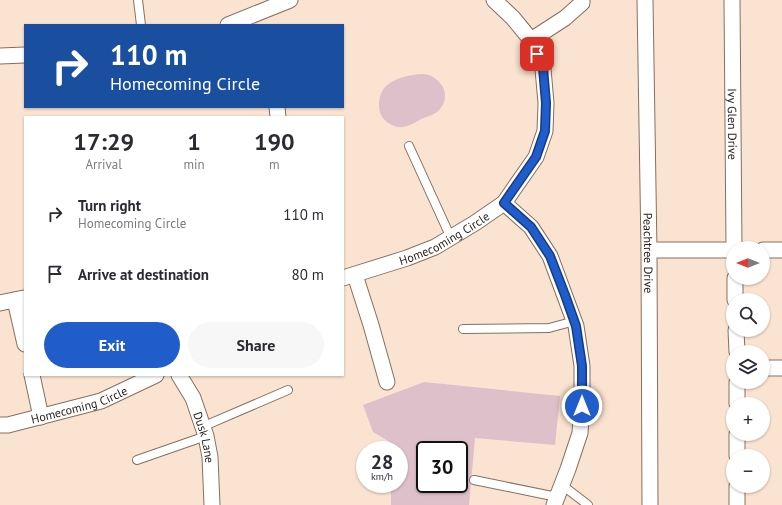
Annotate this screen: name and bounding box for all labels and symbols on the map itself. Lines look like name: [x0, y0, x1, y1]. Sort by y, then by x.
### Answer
pin: [520, 37, 554, 71]
street label: Ivy Glen Drive: [725, 88, 741, 160]
street label: Homecoming Circle: [397, 208, 492, 268]
street label: Peachtree Drive: [641, 212, 657, 293]
north arrow: [726, 241, 770, 285]
street label: Homecoming Circle: [29, 382, 130, 426]
position arrow: [561, 385, 603, 427]
street label: Dusk Lane: [191, 410, 218, 463]
speed limit sign: 30: [416, 441, 468, 493]

